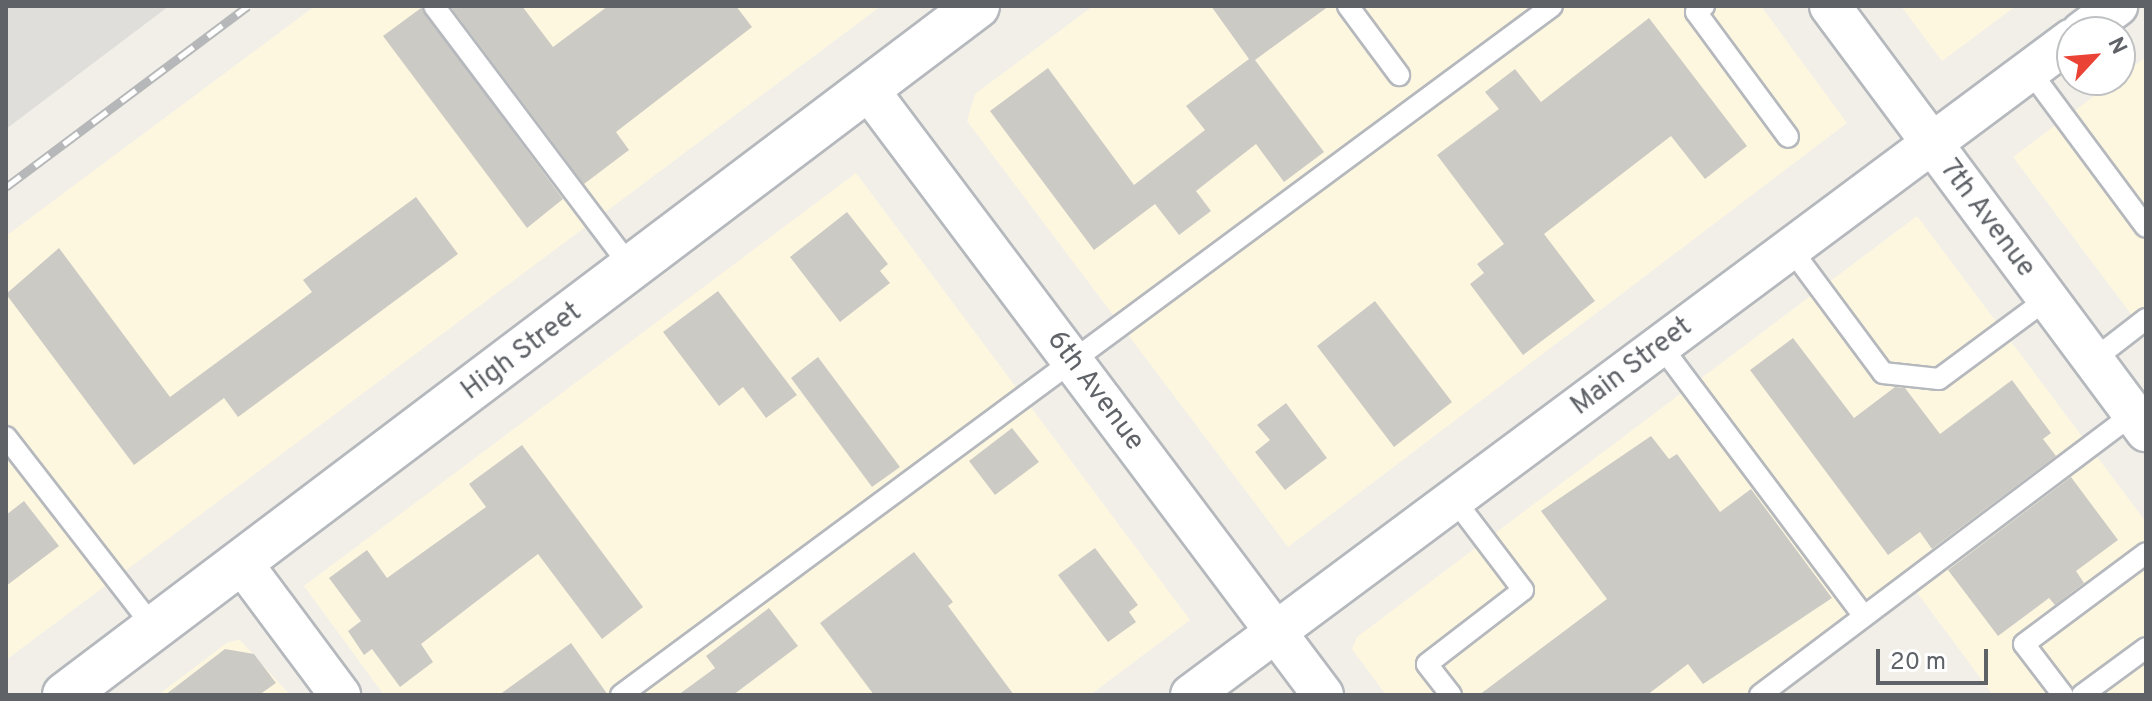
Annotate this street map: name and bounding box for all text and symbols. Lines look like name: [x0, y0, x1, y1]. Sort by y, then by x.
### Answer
north arrow: [2056, 16, 2136, 96]
text: N: [2101, 33, 2132, 59]
street label: 7th Avenue: [1932, 153, 2042, 285]
street label: High Street: [455, 296, 589, 408]
street label: Main Street: [1565, 311, 1699, 423]
street label: 6th Avenue: [1039, 324, 1151, 458]
scale bar: [1880, 633, 1992, 683]
text: 20 m: [1890, 648, 1946, 678]

